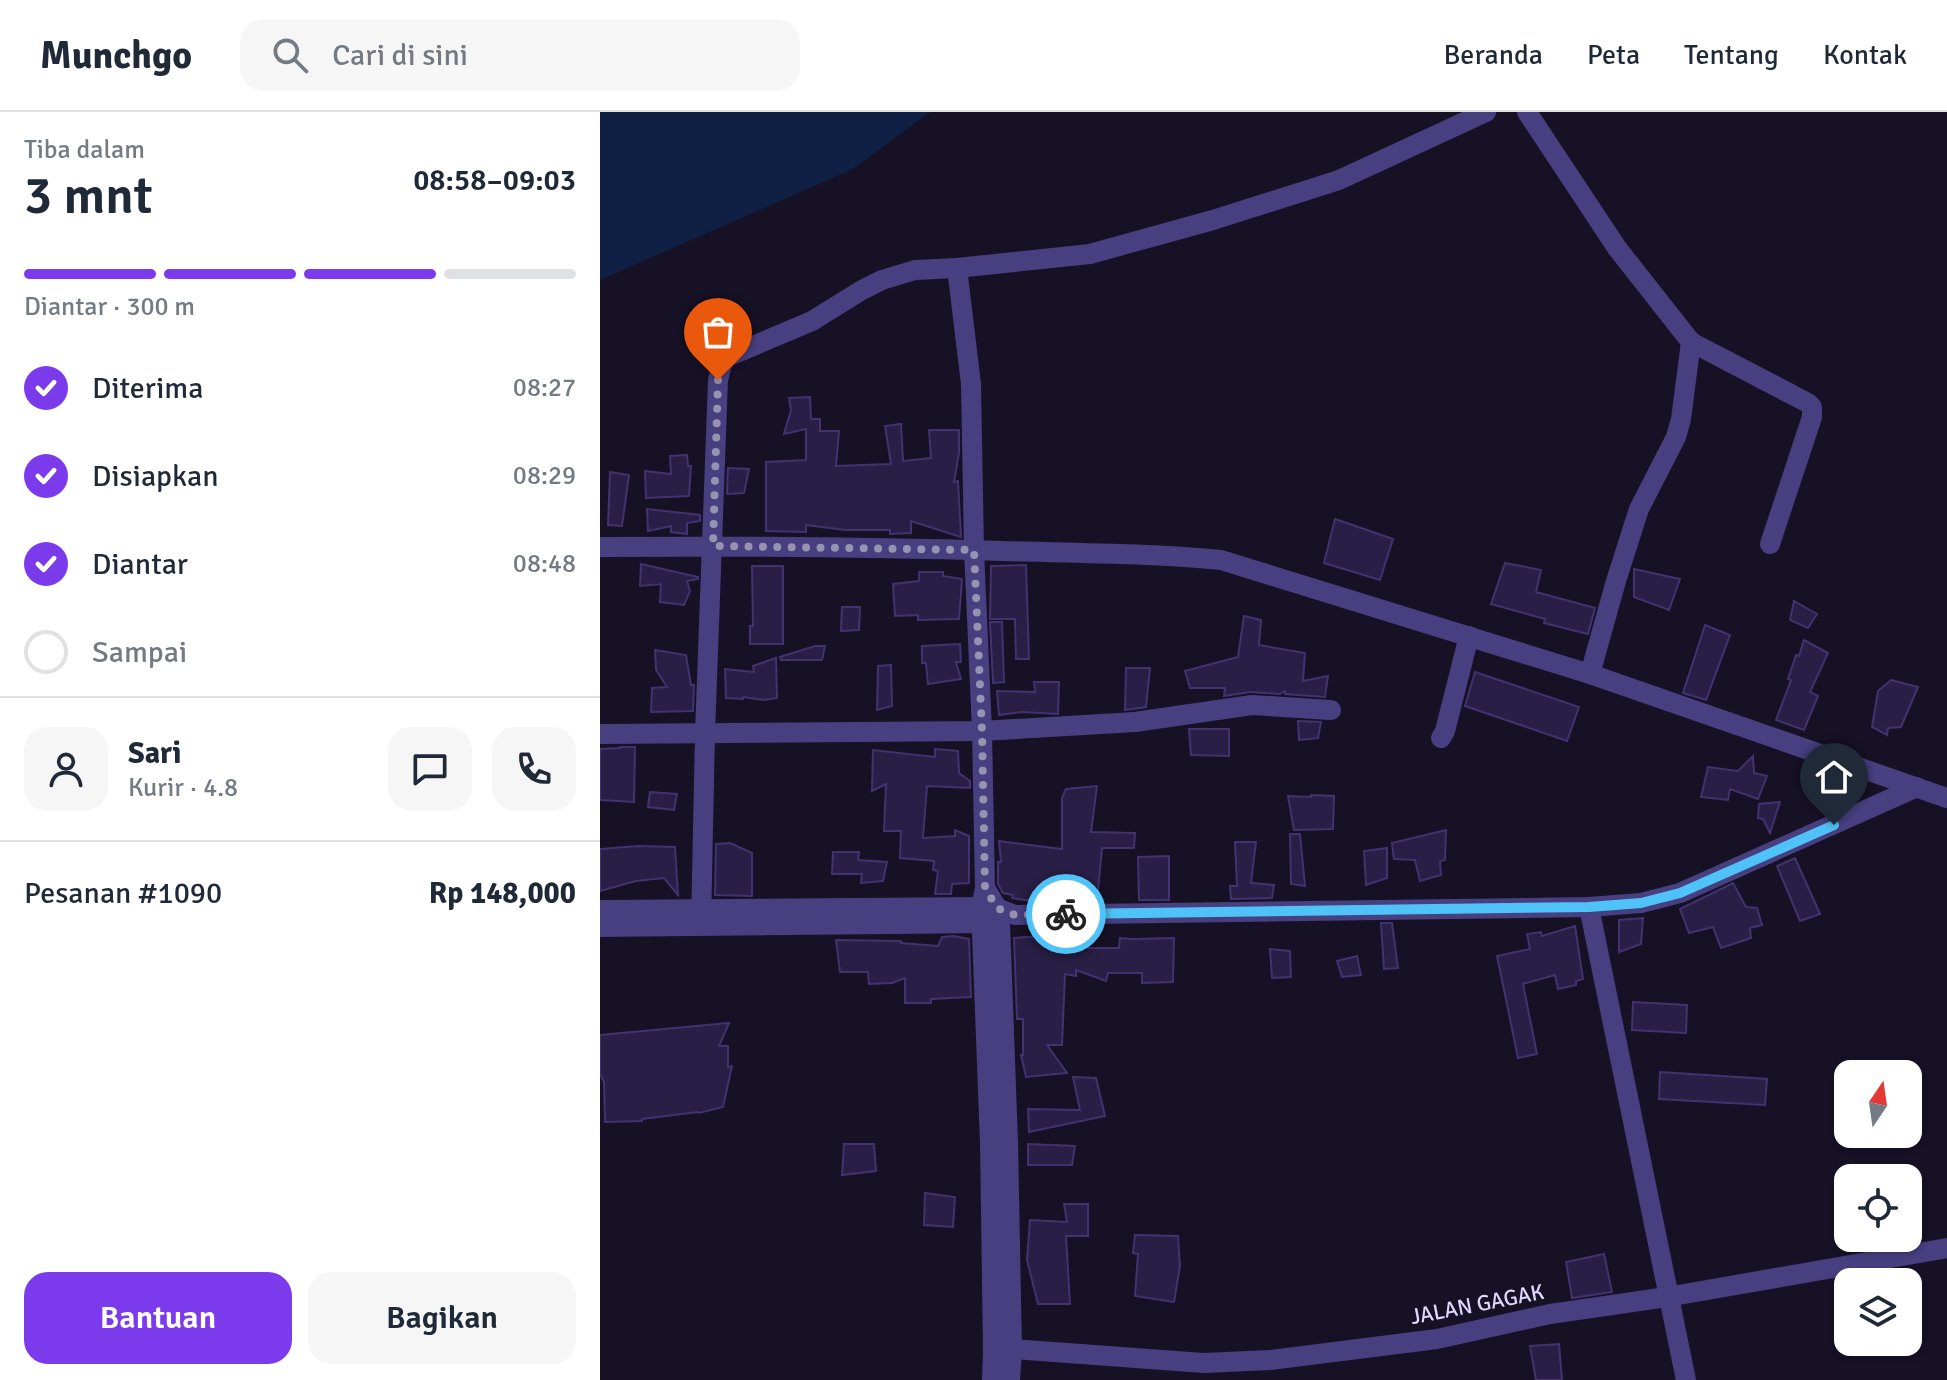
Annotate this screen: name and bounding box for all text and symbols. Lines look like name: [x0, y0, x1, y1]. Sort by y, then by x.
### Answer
search box: [240, 19, 800, 91]
text: Munchgo: [40, 32, 192, 79]
icon: search: [268, 33, 312, 77]
text: Cari di sini: [332, 37, 468, 74]
text: Beranda: [1443, 38, 1543, 72]
text: Peta: [1587, 38, 1640, 72]
text: Tentang: [1684, 38, 1779, 72]
text: Kontak: [1823, 38, 1907, 72]
text: Tiba dalam: [24, 134, 145, 166]
text: 08:58–09:03: [413, 162, 576, 199]
text: 3 mnt: [24, 164, 153, 228]
text: Diantar · 300 m: [24, 291, 195, 323]
pin: [684, 298, 752, 380]
icon: bag: [696, 310, 740, 354]
icon: check: [24, 366, 68, 410]
text: Diterima: [92, 370, 203, 407]
text: 08:27: [513, 372, 576, 404]
icon: check: [24, 454, 68, 498]
text: Disiapkan: [92, 458, 219, 495]
text: 08:29: [513, 460, 576, 492]
icon: check: [24, 542, 68, 586]
text: Diantar: [92, 546, 188, 583]
text: 08:48: [513, 548, 576, 580]
text: Sampai: [92, 634, 187, 671]
button: person: [24, 727, 108, 811]
button: chat: [388, 727, 472, 811]
button: phone: [492, 727, 576, 811]
text: Sari: [128, 735, 182, 772]
pin: [1800, 743, 1868, 825]
icon: home: [1812, 755, 1856, 799]
text: Kurir · 4.8: [128, 772, 238, 804]
courier: [1026, 874, 1106, 954]
text: Pesanan #1090: [24, 875, 222, 912]
text: Rp 148,000: [429, 875, 576, 912]
icon: bike: [1044, 892, 1088, 936]
north arrow: [1834, 1060, 1922, 1148]
map controls: [1834, 1060, 1922, 1356]
button: locate: [1834, 1164, 1922, 1252]
button: layers: [1834, 1268, 1922, 1356]
button: Bantuan: [24, 1272, 292, 1364]
button: Bagikan: [308, 1272, 576, 1364]
street label: JALAN GAGAK: [1408, 1278, 1546, 1330]

